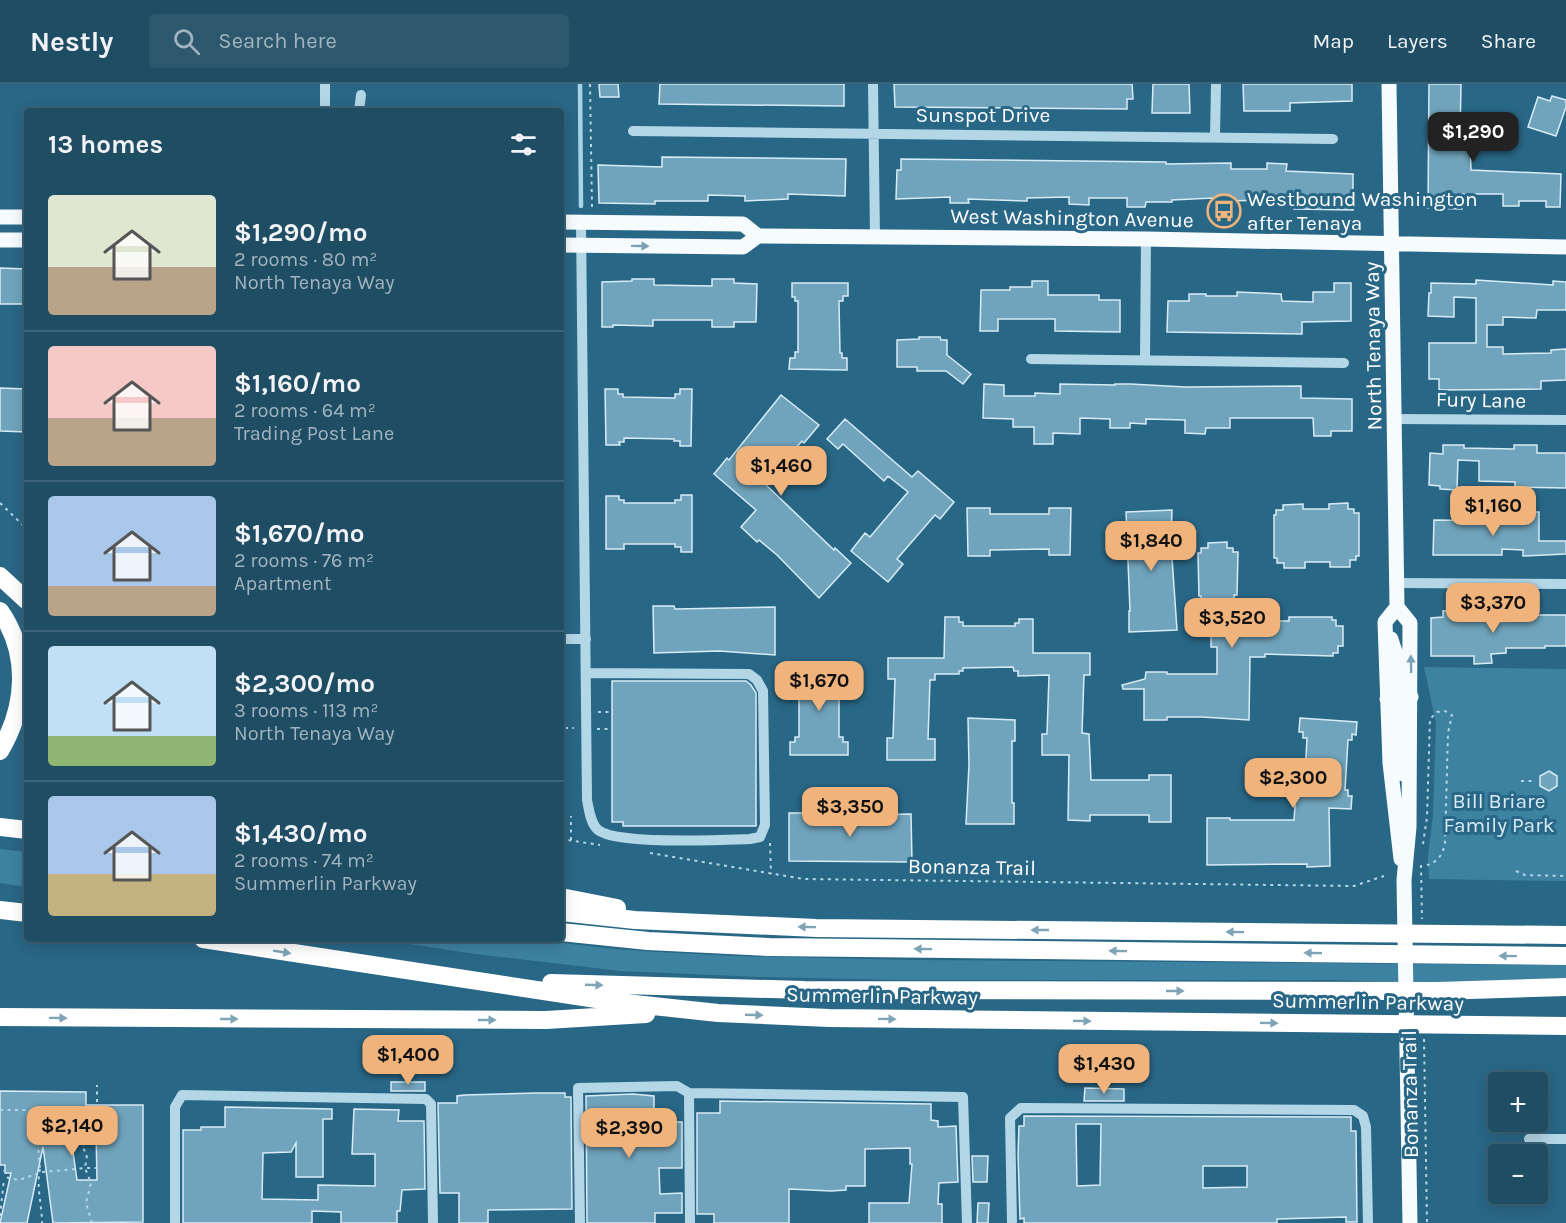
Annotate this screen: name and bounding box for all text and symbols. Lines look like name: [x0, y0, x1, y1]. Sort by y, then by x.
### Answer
search box: [149, 14, 569, 68]
text: Nestly: [30, 25, 113, 58]
icon: search: [170, 25, 203, 58]
text: Search here: [218, 28, 337, 54]
text: Map: [1312, 29, 1354, 53]
text: Layers: [1387, 29, 1448, 53]
text: Share: [1481, 29, 1536, 53]
street label: Sunspot Drive: [916, 103, 1050, 127]
pin: $1,290: [1424, 112, 1522, 163]
text: $1,290: [1442, 120, 1504, 143]
icon: filters: [507, 128, 540, 161]
text: 13 homes: [48, 129, 163, 160]
place label: Westbound Washington after Tenaya: [1247, 187, 1478, 235]
bus stop icon: Westbound Washington after Tenaya: [1206, 193, 1242, 229]
street label: West Washington Avenue: [950, 204, 1194, 232]
text: $1,290/mo: [234, 217, 367, 248]
icon: home: [96, 219, 168, 291]
one-way arrow: [630, 241, 649, 251]
text: 2 rooms · 80 m²: [234, 248, 377, 271]
street label: North Tenaya Way: [1360, 261, 1386, 431]
text: North Tenaya Way: [234, 271, 395, 294]
text: $1,160/mo: [234, 368, 361, 399]
icon: home: [96, 370, 168, 442]
street label: Fury Lane: [1436, 387, 1526, 413]
text: 2 rooms · 64 m²: [234, 399, 376, 422]
text: Trading Post Lane: [234, 422, 394, 445]
pin: $1,460: [732, 446, 830, 497]
text: $1,460: [750, 454, 812, 477]
pin: $1,160: [1444, 486, 1542, 537]
text: $1,160: [1464, 494, 1522, 517]
text: $1,670/mo: [234, 518, 365, 549]
icon: home: [96, 520, 168, 592]
pin: $1,840: [1102, 521, 1200, 572]
text: $1,840: [1119, 529, 1183, 552]
text: 2 rooms · 76 m²: [234, 549, 374, 572]
text: Apartment: [234, 572, 332, 595]
pin: $3,370: [1444, 583, 1542, 634]
text: $3,370: [1460, 591, 1526, 614]
pin: $3,520: [1183, 598, 1281, 649]
text: $3,520: [1198, 606, 1266, 629]
one-way arrow: [1406, 654, 1416, 673]
pin: $1,670: [770, 661, 868, 712]
text: $2,300/mo: [234, 668, 375, 699]
text: $1,670: [789, 669, 849, 692]
icon: home: [96, 670, 168, 742]
text: 3 rooms · 113 m²: [234, 699, 378, 722]
text: North Tenaya Way: [234, 722, 395, 745]
pin: $2,300: [1244, 758, 1342, 809]
text: $2,300: [1259, 766, 1327, 789]
pin: $3,350: [801, 787, 899, 838]
park label: Bill Briare Family Park: [1443, 789, 1555, 837]
text: $3,350: [816, 795, 884, 818]
text: $1,430/mo: [234, 818, 368, 849]
icon: home: [96, 820, 168, 892]
text: 2 rooms · 74 m²: [234, 849, 374, 872]
street label: Bonanza Trail: [908, 854, 1036, 880]
text: Summerlin Parkway: [234, 872, 417, 895]
one-way arrow: [798, 923, 817, 932]
one-way arrow: [1030, 925, 1049, 935]
one-way arrow: [1225, 927, 1244, 937]
one-way arrow: [913, 944, 932, 954]
one-way arrow: [1108, 946, 1127, 956]
one-way arrow: [272, 947, 291, 956]
one-way arrow: [1303, 949, 1322, 958]
one-way arrow: [1498, 951, 1517, 961]
one-way arrow: [584, 980, 603, 989]
street label: Summerlin Parkway: [786, 982, 978, 1010]
one-way arrow: [1166, 986, 1185, 996]
street label: Summerlin Parkway: [1272, 988, 1464, 1016]
one-way arrow: [745, 1010, 764, 1020]
one-way arrow: [49, 1013, 68, 1022]
one-way arrow: [220, 1014, 239, 1024]
one-way arrow: [878, 1014, 897, 1024]
one-way arrow: [478, 1015, 497, 1025]
one-way arrow: [1072, 1016, 1091, 1026]
one-way arrow: [1259, 1019, 1278, 1028]
street label: Bonanza Trail: [1397, 1030, 1423, 1158]
pin: $1,400: [359, 1035, 457, 1086]
text: $1,400: [376, 1043, 440, 1066]
pin: $1,430: [1055, 1044, 1153, 1095]
text: $1,430: [1073, 1052, 1135, 1075]
map controls: [1488, 1072, 1548, 1204]
button: +: [1488, 1072, 1548, 1132]
pin: $2,140: [23, 1106, 121, 1157]
pin: $2,390: [580, 1108, 678, 1159]
text: $2,140: [41, 1114, 103, 1137]
text: $2,390: [595, 1116, 663, 1139]
button: −: [1488, 1144, 1548, 1204]

